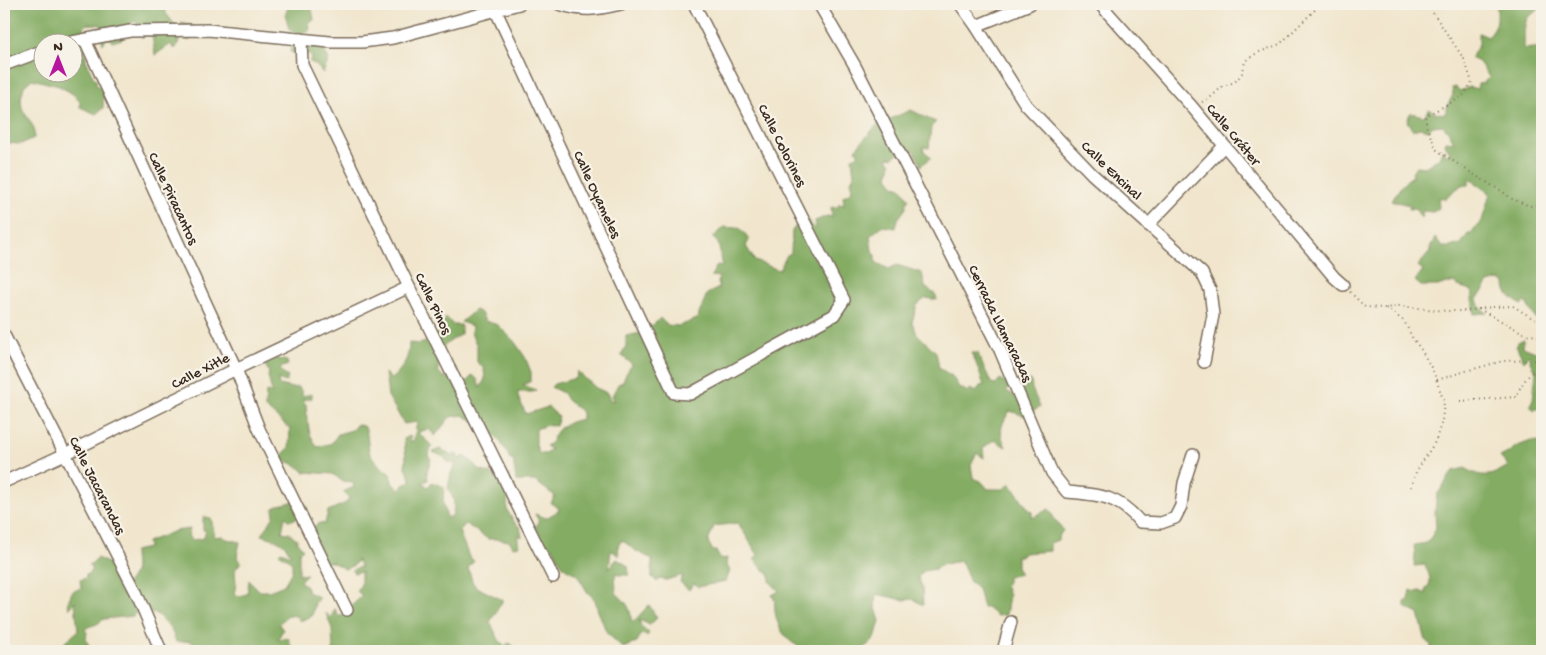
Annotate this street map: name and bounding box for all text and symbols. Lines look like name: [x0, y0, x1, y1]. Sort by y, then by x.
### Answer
north arrow: [32, 32, 82, 82]
text: N: [53, 39, 63, 56]
street label: Calle Cráter: [1201, 101, 1265, 171]
street label: Calle Colorines: [753, 102, 810, 191]
street label: Calle Encinal: [1076, 138, 1145, 205]
street label: Calle Oyameles: [568, 148, 624, 242]
street label: Calle Piracantos: [143, 150, 202, 248]
street label: Cerrada Llamaradas: [963, 262, 1036, 386]
street label: Calle Pinos: [410, 270, 455, 338]
street label: Calle Xitle: [169, 349, 233, 394]
street label: Calle Jacarandas: [64, 434, 129, 538]

